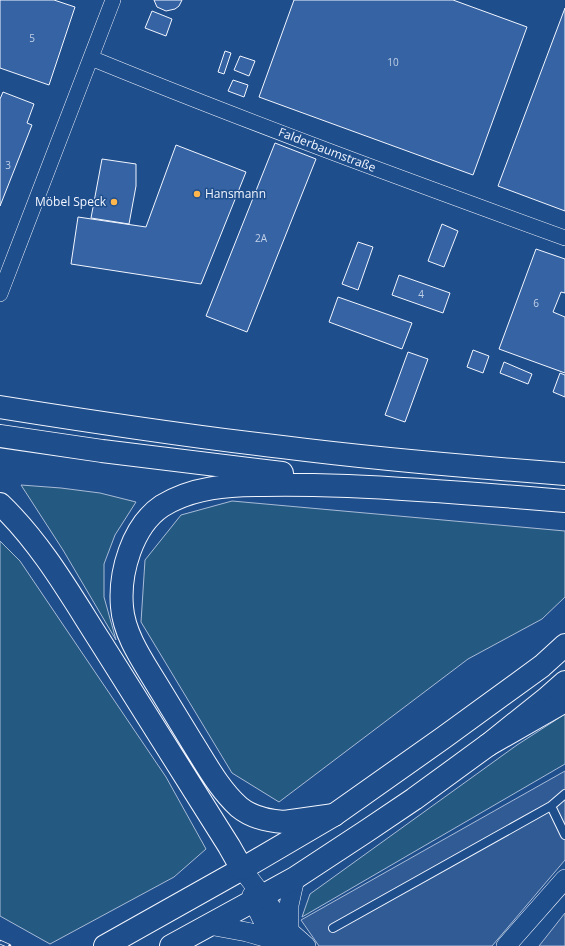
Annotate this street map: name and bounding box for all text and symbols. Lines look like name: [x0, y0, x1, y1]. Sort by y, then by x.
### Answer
house number: 5: [29, 31, 35, 45]
house number: 10: [387, 55, 399, 69]
street label: Falderbaumstraße: [276, 123, 379, 176]
house number: 3: [5, 158, 11, 172]
place label: Hansmann: [205, 185, 266, 202]
marker: Hansmann: [192, 189, 202, 199]
place label: Möbel Speck: [35, 193, 107, 210]
marker: Möbel Speck: [109, 197, 119, 207]
house number: 2A: [255, 231, 268, 245]
house number: 4: [418, 287, 424, 301]
house number: 6: [533, 296, 539, 310]

